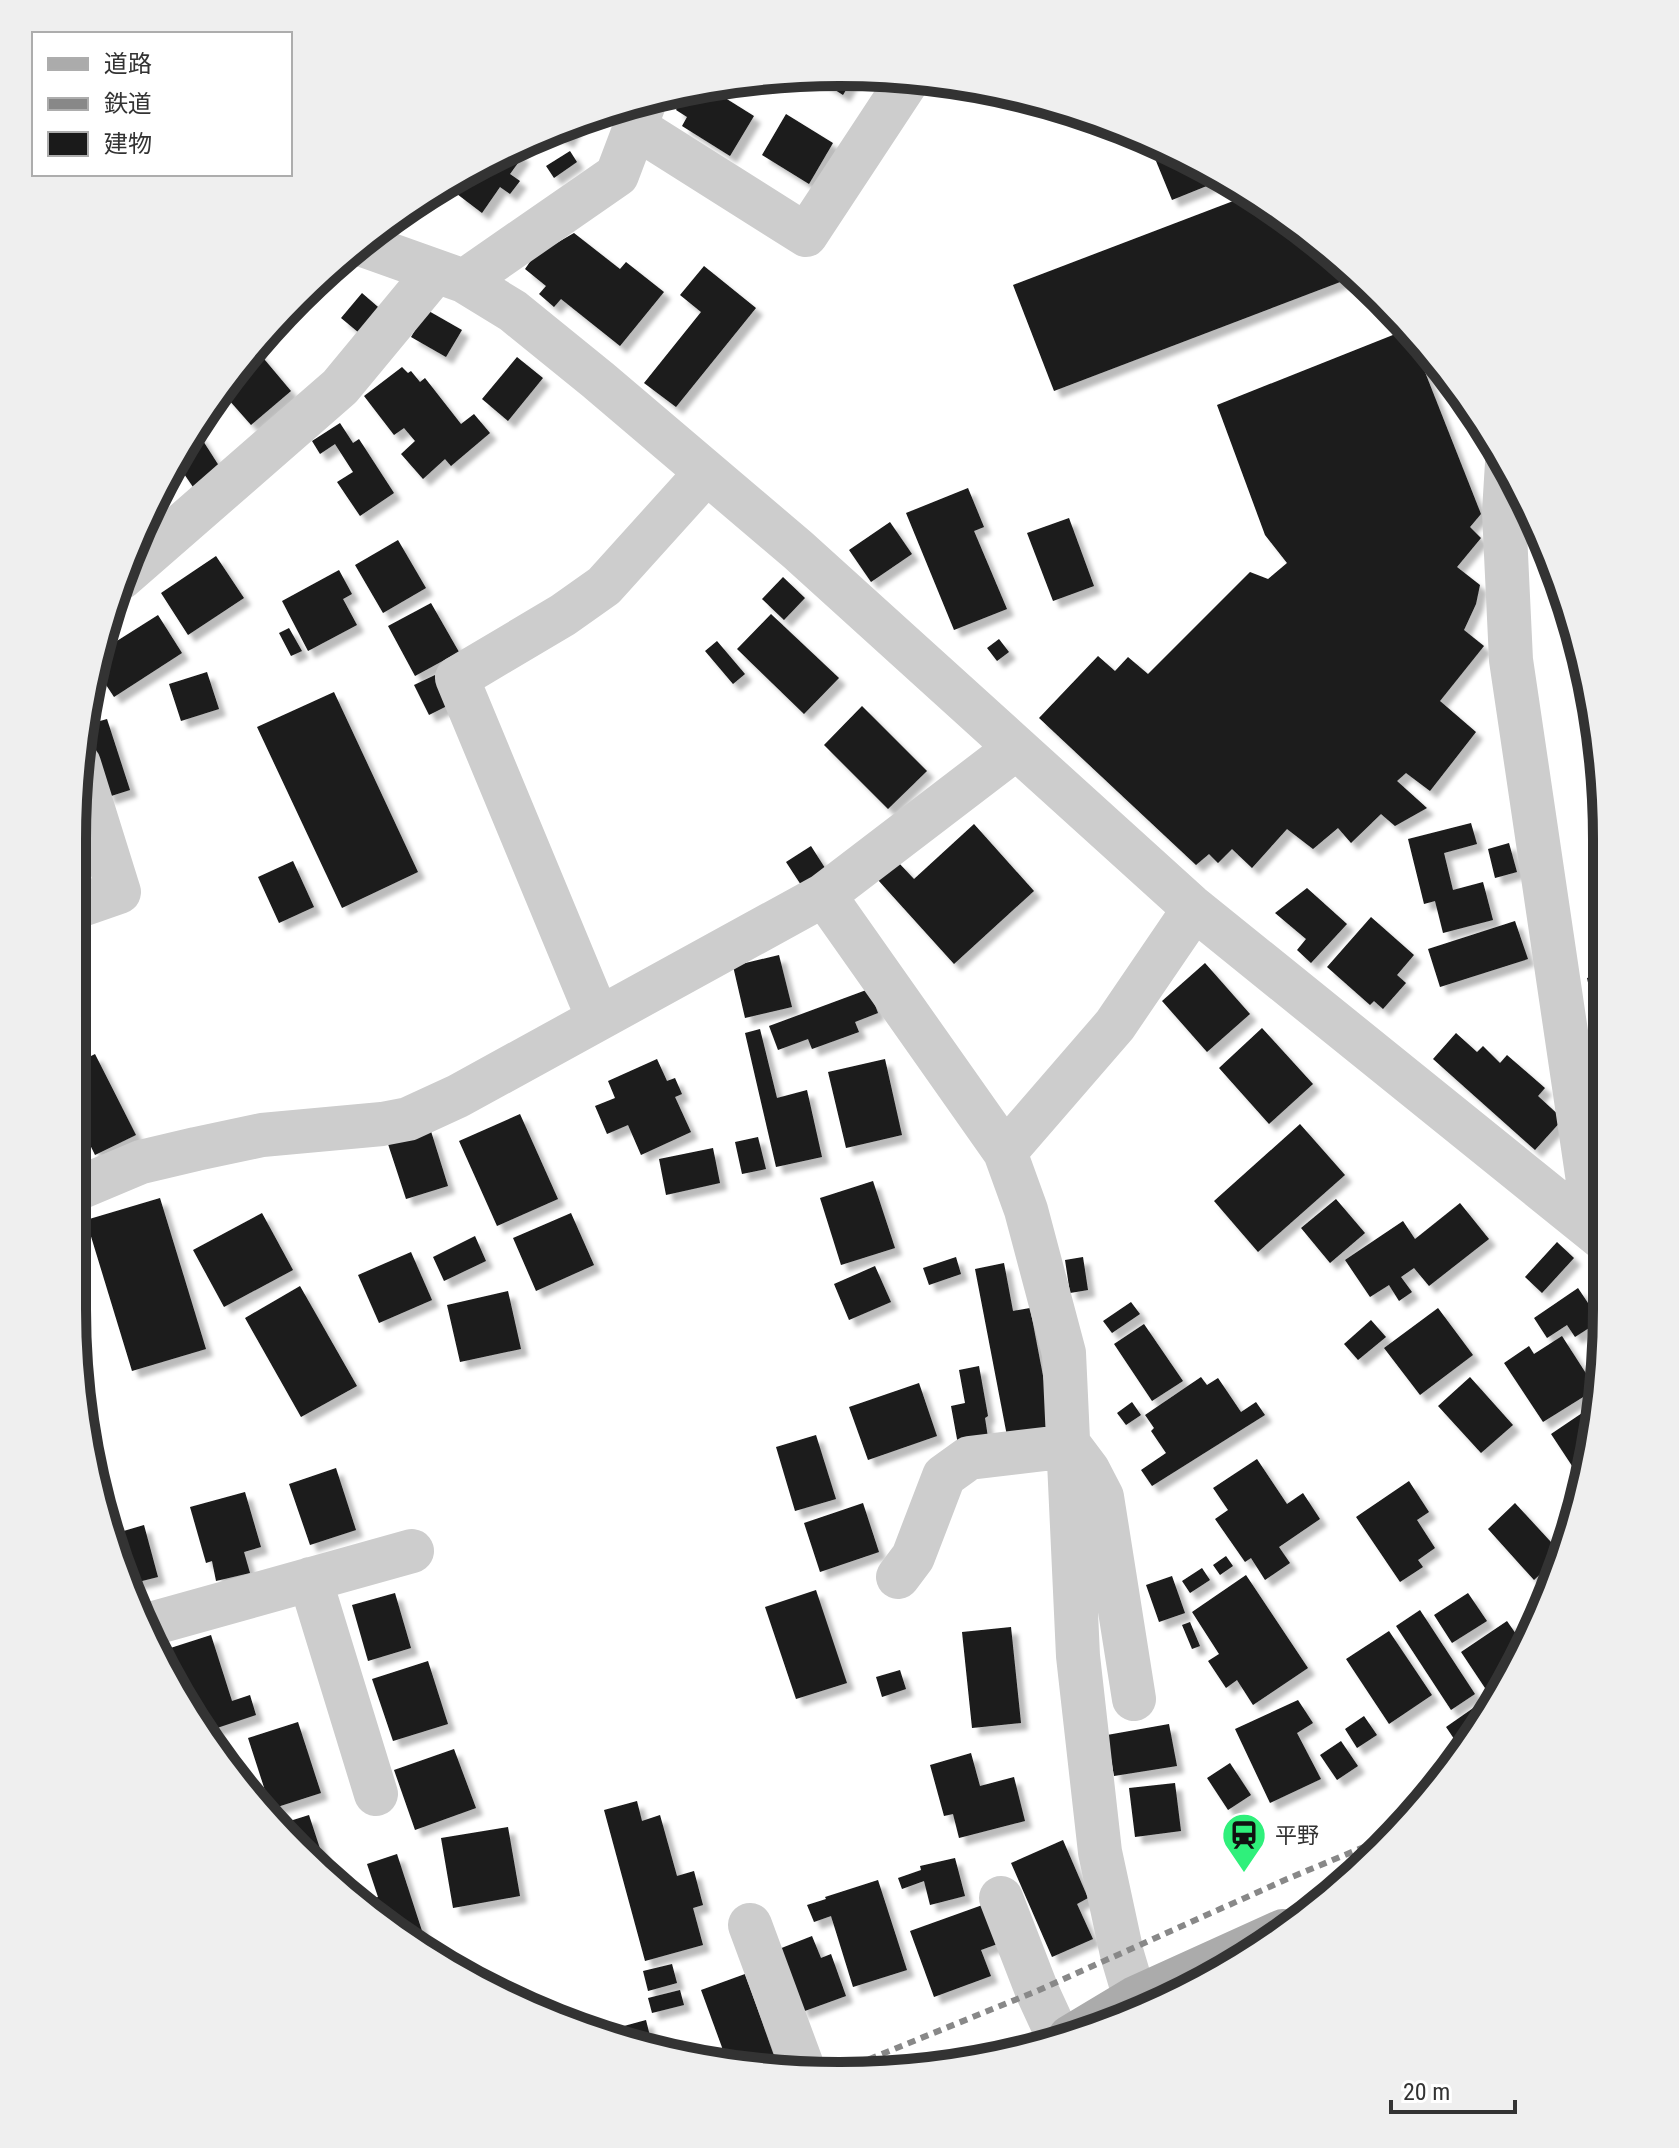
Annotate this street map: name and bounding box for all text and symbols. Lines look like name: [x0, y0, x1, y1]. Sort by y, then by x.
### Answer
legend: [32, 32, 292, 176]
text: 道路: [104, 50, 152, 78]
text: 鉄道: [104, 90, 152, 118]
text: 建物: [104, 130, 152, 158]
station icon: 平野: [1220, 1811, 1268, 1874]
place label: 平野: [1275, 1823, 1319, 1848]
scale bar: [1391, 2064, 1515, 2114]
text: 20 m: [1403, 2078, 1450, 2106]

